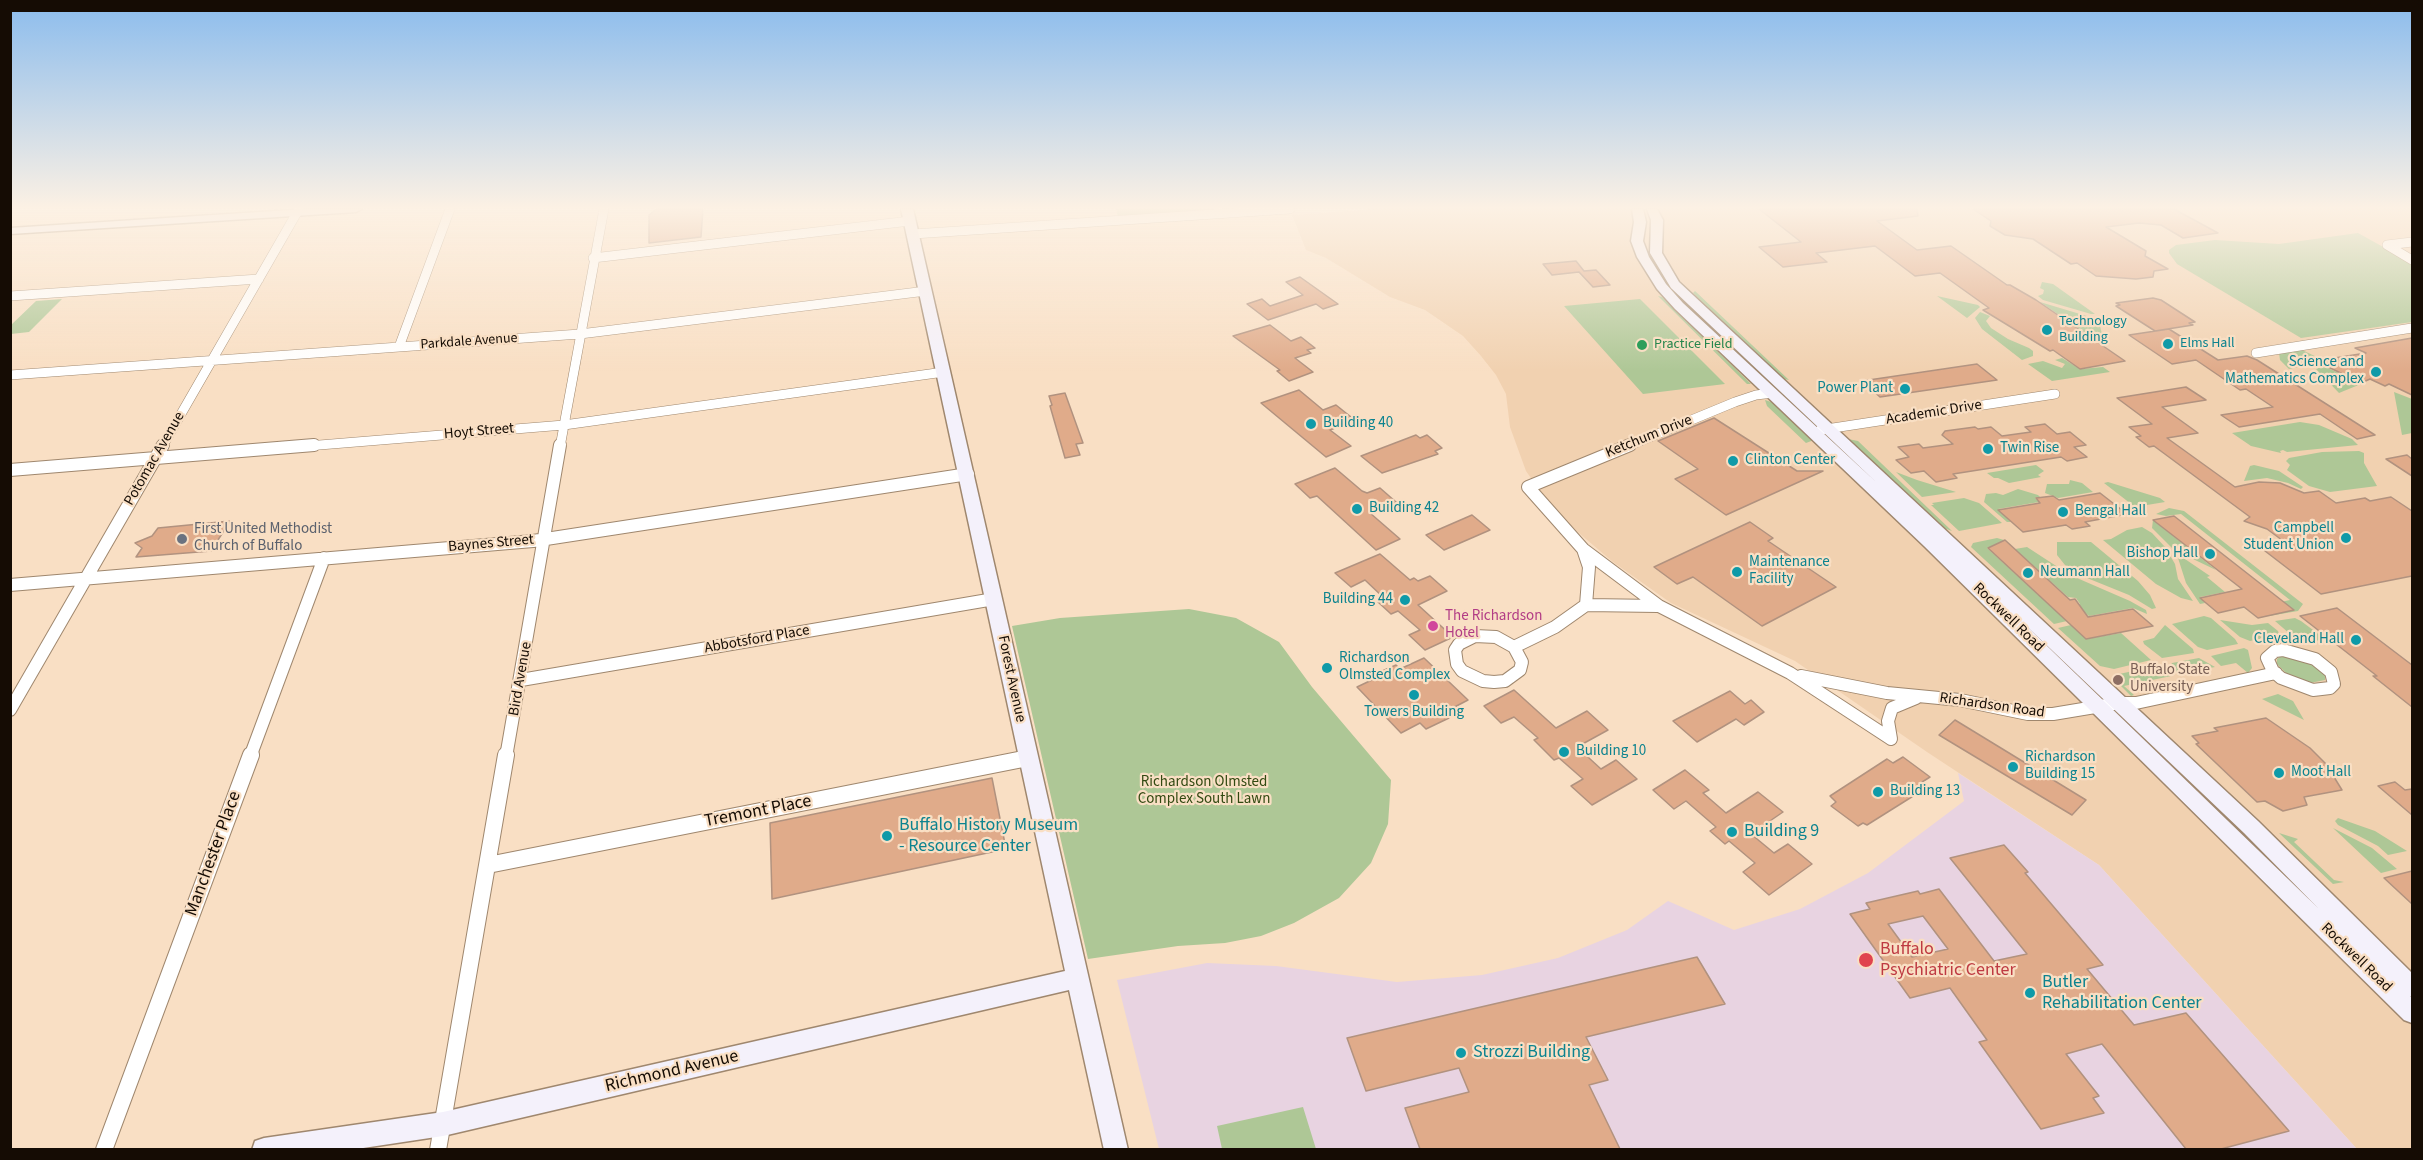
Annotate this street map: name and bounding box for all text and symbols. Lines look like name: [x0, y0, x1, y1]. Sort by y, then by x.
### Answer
place label: Technology Building: [2059, 314, 2127, 346]
marker: Technology Building: [2040, 323, 2054, 337]
street label: Parkdale Avenue: [420, 330, 518, 354]
place label: Elms Hall: [2180, 336, 2235, 352]
place label: Practice Field: [1654, 337, 1732, 353]
marker: Elms Hall: [2161, 337, 2175, 351]
marker: Practice Field: [1635, 338, 1649, 352]
place label: Science and Mathematics Complex: [2225, 354, 2364, 389]
marker: Science and Mathematics Complex: [2369, 365, 2383, 379]
place label: Power Plant: [1817, 380, 1893, 398]
marker: Power Plant: [1898, 382, 1912, 396]
street label: Academic Drive: [1885, 397, 1983, 429]
street label: Potomac Avenue: [121, 409, 189, 509]
street label: Ketchum Drive: [1603, 411, 1695, 463]
place label: Building 40: [1323, 415, 1393, 433]
marker: Building 40: [1304, 417, 1318, 431]
street label: Hoyt Street: [443, 420, 515, 444]
place label: Twin Rise: [2000, 440, 2059, 458]
marker: Twin Rise: [1981, 442, 1995, 456]
place label: Clinton Center: [1745, 452, 1835, 470]
marker: Clinton Center: [1726, 454, 1740, 468]
place label: Building 42: [1369, 500, 1439, 518]
marker: Building 42: [1350, 502, 1364, 516]
place label: Bengal Hall: [2075, 503, 2146, 521]
marker: Bengal Hall: [2056, 505, 2070, 519]
place label: Campbell Student Union: [2243, 520, 2334, 555]
place label: First United Methodist Church of Buffalo: [194, 521, 332, 556]
street label: Baynes Street: [447, 531, 535, 557]
marker: Campbell Student Union: [2339, 531, 2353, 545]
marker: First United Methodist Church of Buffalo: [175, 532, 189, 546]
place label: Bishop Hall: [2127, 545, 2198, 563]
marker: Bishop Hall: [2203, 547, 2217, 561]
place label: Maintenance Facility: [1749, 554, 1830, 589]
place label: Neumann Hall: [2040, 564, 2130, 582]
marker: Maintenance Facility: [1730, 565, 1744, 579]
marker: Neumann Hall: [2021, 566, 2035, 580]
street label: Rockwell Road: [1969, 580, 2047, 656]
place label: Building 44: [1323, 591, 1393, 609]
marker: Building 44: [1398, 593, 1412, 607]
place label: The Richardson Hotel: [1445, 608, 1542, 643]
marker: The Richardson Hotel: [1426, 619, 1440, 633]
street label: Abbotsford Place: [703, 622, 811, 658]
place label: Cleveland Hall: [2254, 631, 2344, 649]
marker: Cleveland Hall: [2349, 633, 2363, 647]
street label: Forest Avenue: [993, 634, 1029, 724]
street label: Bird Avenue: [506, 640, 536, 718]
place label: Richardson Olmsted Complex: [1339, 650, 1450, 685]
marker: Richardson Olmsted Complex: [1320, 661, 1334, 675]
place label: Buffalo State University: [2130, 662, 2210, 697]
marker: Buffalo State University: [2111, 673, 2125, 687]
marker: Towers Building: [1407, 688, 1421, 702]
street label: Richardson Road: [1938, 690, 2046, 722]
place label: Towers Building: [1364, 704, 1464, 722]
place label: Building 10: [1576, 743, 1646, 761]
marker: Building 10: [1557, 745, 1571, 759]
place label: Richardson Building 15: [2025, 749, 2096, 784]
marker: Richardson Building 15: [2006, 760, 2020, 774]
place label: Moot Hall: [2291, 764, 2351, 782]
marker: Moot Hall: [2272, 766, 2286, 780]
park label: Richardson Olmsted Complex South Lawn: [1138, 774, 1270, 809]
place label: Building 13: [1890, 783, 1960, 801]
marker: Building 13: [1871, 785, 1885, 799]
street label: Manchester Place: [181, 789, 247, 919]
street label: Tremont Place: [703, 791, 813, 833]
place label: Buffalo History Museum - Resource Center: [899, 815, 1078, 858]
place label: Building 9: [1744, 821, 1819, 843]
marker: Building 9: [1725, 825, 1739, 839]
marker: Buffalo History Museum - Resource Center: [880, 829, 894, 843]
street label: Rockwell Road: [2317, 920, 2395, 996]
place label: Buffalo Psychiatric Center: [1880, 939, 2016, 982]
marker: Buffalo Psychiatric Center: [1857, 951, 1875, 969]
place label: Butler Rehabilitation Center: [2042, 972, 2202, 1014]
marker: Butler Rehabilitation Center: [2023, 986, 2037, 1000]
place label: Strozzi Building: [1473, 1042, 1590, 1064]
street label: Richmond Avenue: [603, 1046, 741, 1098]
marker: Strozzi Building: [1454, 1046, 1468, 1060]

